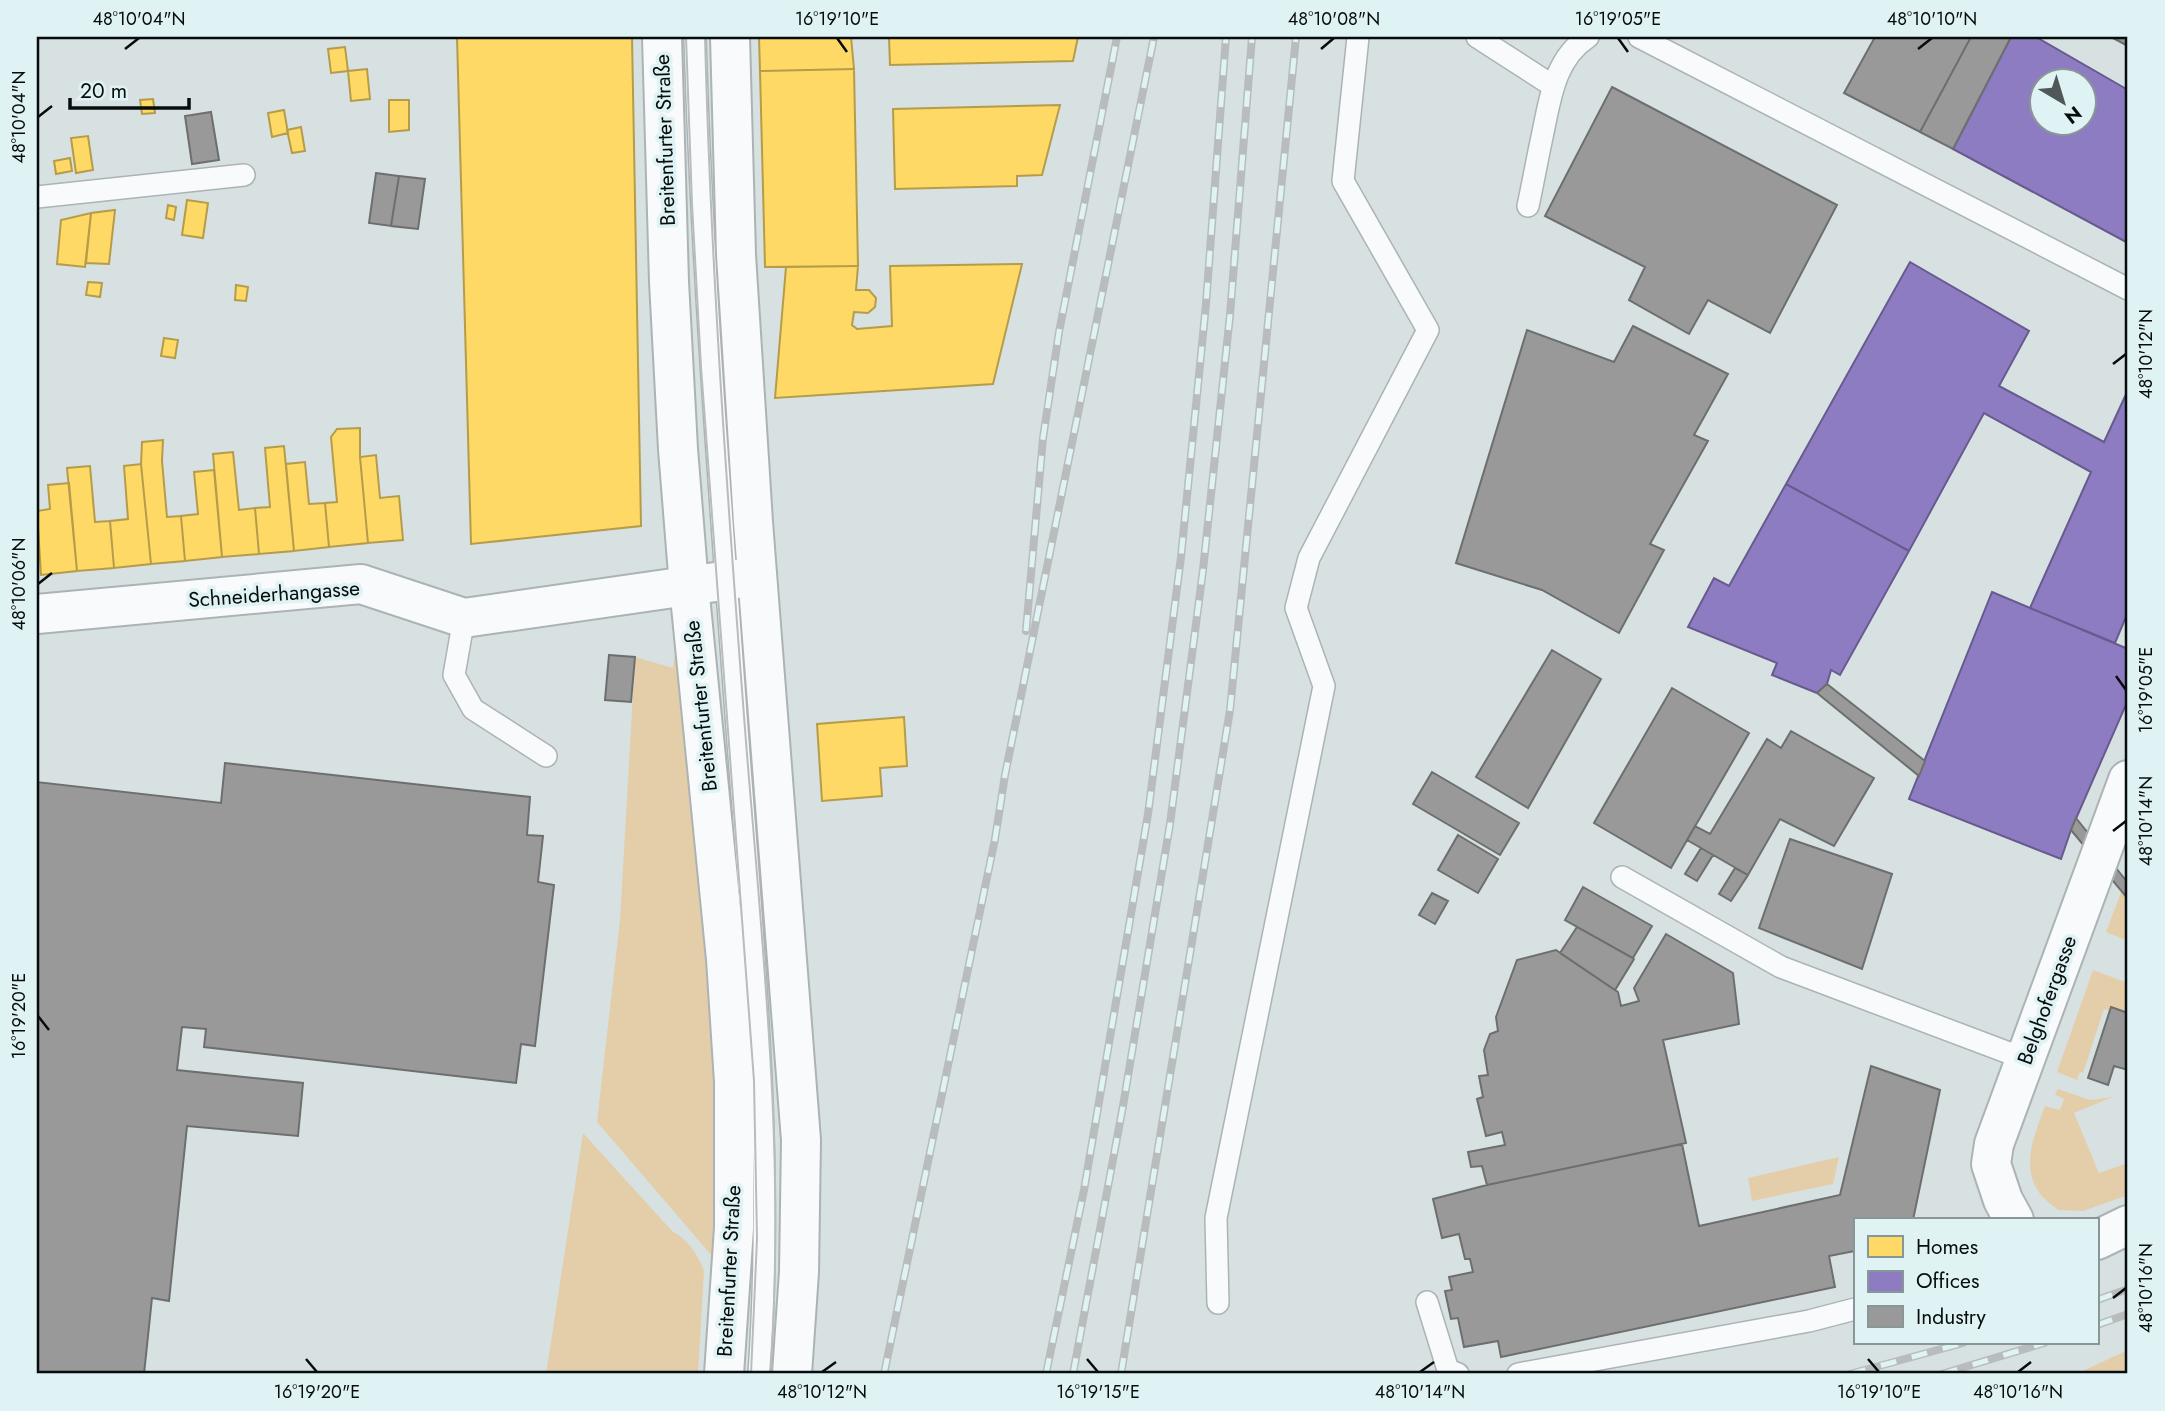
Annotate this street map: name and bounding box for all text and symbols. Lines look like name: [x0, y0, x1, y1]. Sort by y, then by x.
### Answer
text: 48°10'04"N: [93, 6, 185, 32]
text: 16°19'10"E: [795, 6, 879, 32]
text: 48°10'08"N: [1288, 6, 1380, 32]
text: 16°19'05"E: [1575, 6, 1661, 32]
text: 48°10'10"N: [1887, 6, 1977, 32]
street label: Breitenfurter Straße: [647, 53, 683, 226]
scale bar: [70, 66, 189, 110]
north arrow: [2028, 66, 2098, 136]
text: 48°10'04"N: [6, 71, 32, 163]
text: 20 m: [80, 76, 127, 106]
text: N: [2059, 100, 2087, 130]
text: 48°10'12"N: [2133, 309, 2159, 399]
text: 48°10'06"N: [6, 538, 32, 630]
street label: Schneiderhangasse: [187, 573, 361, 615]
street label: Breitenfurter Straße: [677, 619, 725, 793]
text: 16°19'05"E: [2133, 647, 2159, 733]
text: 48°10'14"N: [2133, 776, 2159, 866]
street label: Belghofergasse: [2010, 931, 2084, 1069]
text: 16°19'20"E: [6, 973, 32, 1059]
street label: Breitenfurter Straße: [710, 1184, 748, 1358]
legend: [1854, 1218, 2098, 1344]
text: Homes: [1916, 1232, 1978, 1262]
text: 48°10'16"N: [2133, 1243, 2159, 1333]
text: Offices: [1916, 1266, 1979, 1296]
text: Industry: [1916, 1302, 1987, 1332]
text: 16°19'20"E: [274, 1379, 360, 1405]
text: 48°10'12"N: [777, 1379, 867, 1405]
text: 16°19'15"E: [1056, 1379, 1140, 1405]
text: 48°10'14"N: [1375, 1379, 1465, 1405]
text: 16°19'10"E: [1837, 1379, 1921, 1405]
text: 48°10'16"N: [1973, 1379, 2063, 1405]

